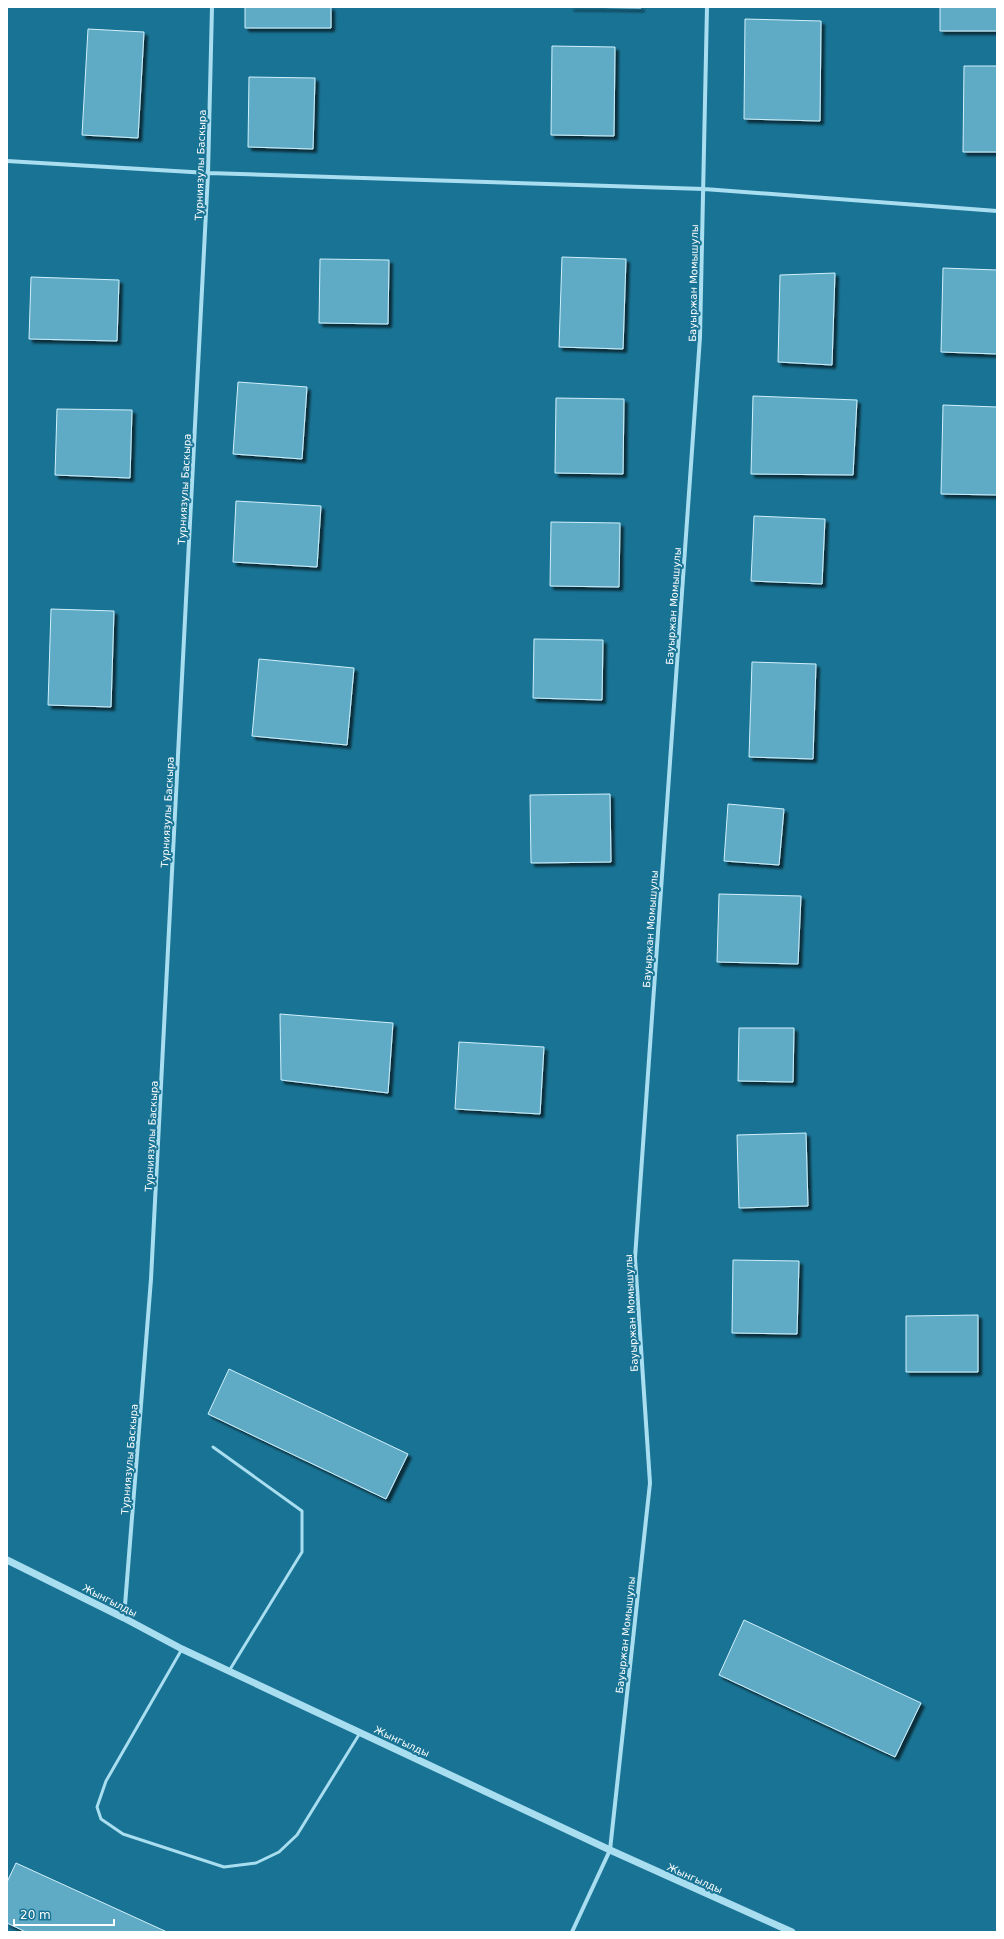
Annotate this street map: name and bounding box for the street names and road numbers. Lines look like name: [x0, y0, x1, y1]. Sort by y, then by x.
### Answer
street label: Турниязулы Баскыра: [193, 109, 208, 222]
street label: Бауыржан Момышулы: [687, 224, 700, 342]
street label: Турниязулы Баскыра: [176, 433, 193, 546]
street label: Бауыржан Момышулы: [664, 547, 683, 665]
street label: Турниязулы Баскыра: [159, 756, 176, 869]
street label: Бауыржан Момышулы: [641, 870, 660, 988]
street label: Турниязулы Баскыра: [143, 1080, 160, 1193]
street label: Бауыржан Момышулы: [623, 1254, 640, 1372]
street label: Турниязулы Баскыра: [119, 1403, 140, 1516]
street label: Бауыржан Момышулы: [614, 1576, 637, 1694]
street label: Жынгылды: [81, 1582, 139, 1619]
street label: Жынгылды: [372, 1724, 431, 1759]
street label: Жынгылды: [665, 1861, 724, 1896]

